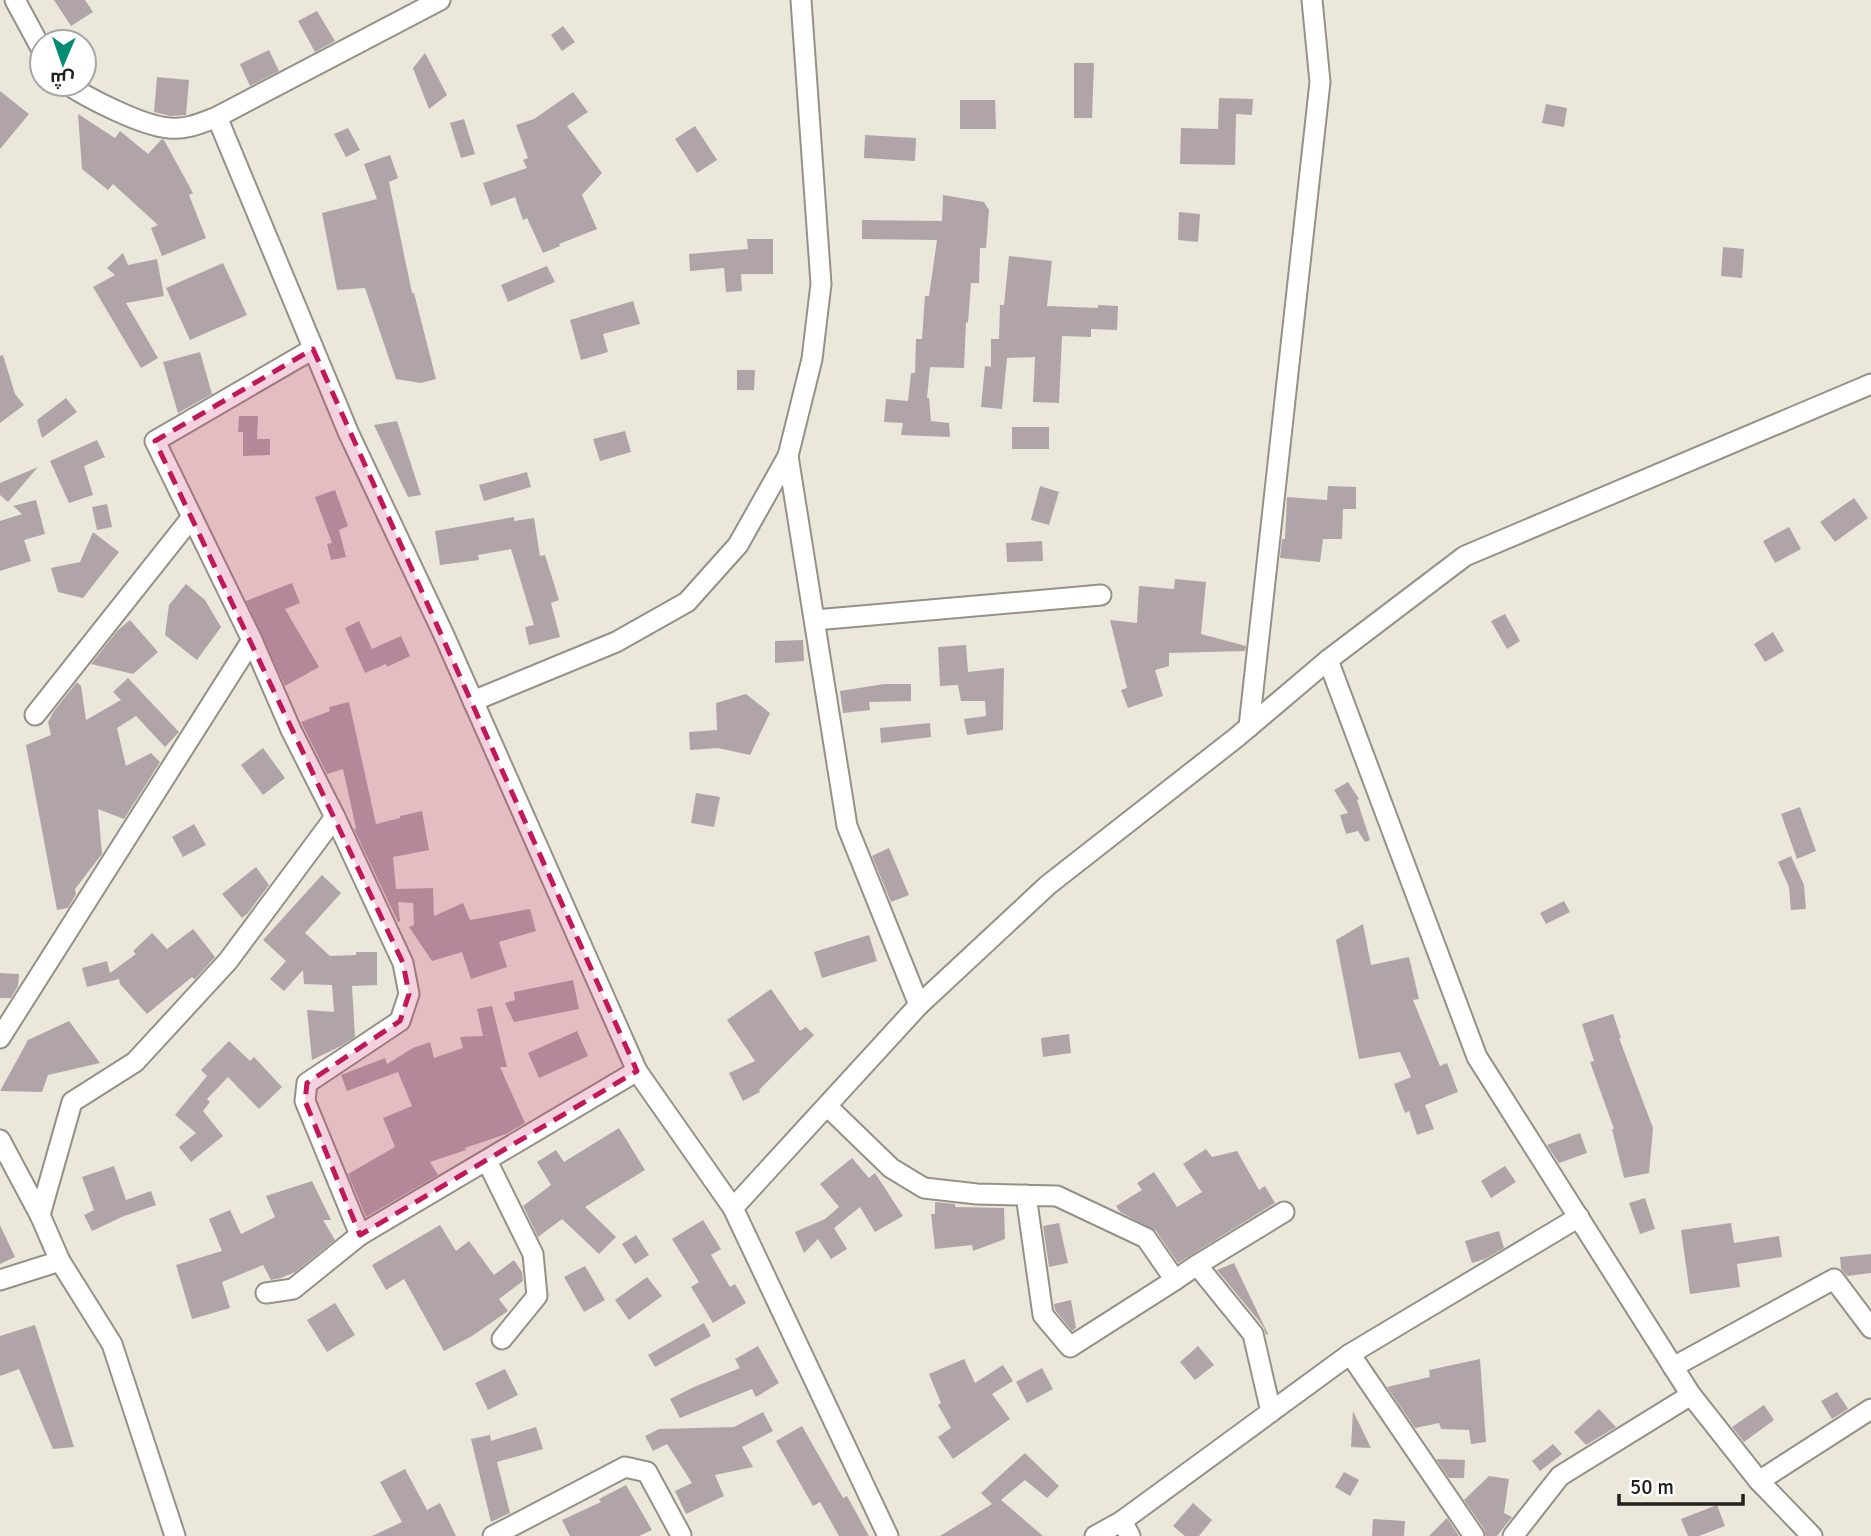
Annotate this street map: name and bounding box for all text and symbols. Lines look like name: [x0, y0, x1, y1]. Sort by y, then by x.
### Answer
north arrow: [28, 28, 98, 98]
text: ش: [50, 67, 75, 91]
scale bar: [1619, 1462, 1743, 1506]
text: 50 m: [1630, 1474, 1674, 1500]

